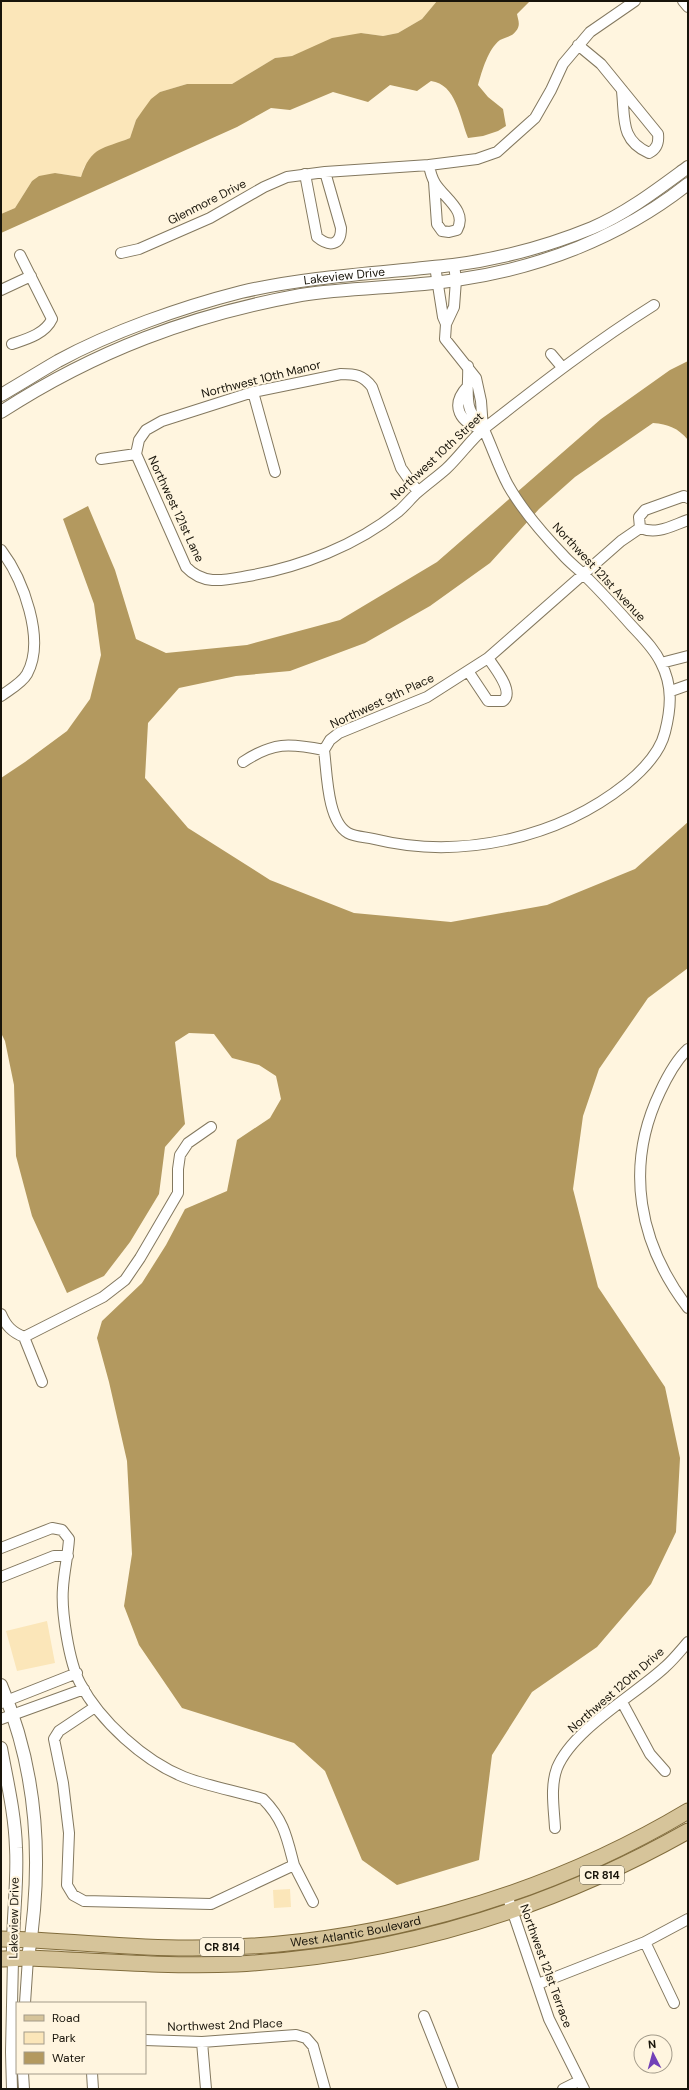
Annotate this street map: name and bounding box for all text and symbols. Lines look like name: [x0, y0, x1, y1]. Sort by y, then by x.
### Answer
street label: Glenmore Drive: [165, 175, 249, 229]
street label: Lakeview Drive: [303, 264, 386, 289]
street label: Northwest 10th Manor: [200, 356, 323, 402]
street label: Northwest 10th Street: [387, 408, 487, 503]
street label: Northwest 121st Lane: [144, 453, 208, 565]
street label: Northwest 121st Avenue: [549, 519, 649, 625]
street label: Northwest 9th Place: [327, 670, 437, 732]
street label: Northwest 120th Drive: [564, 1644, 668, 1736]
road number: CR 814: [580, 1866, 624, 1884]
street label: Lakeview Drive: [5, 1877, 23, 1959]
street label: Northwest 121st Terrace: [516, 1902, 576, 2030]
street label: West Atlantic Boulevard: [290, 1912, 423, 1951]
road number: CR 814: [200, 1938, 244, 1956]
legend: [16, 2002, 146, 2074]
text: Road: [52, 2010, 80, 2026]
street label: Northwest 2nd Place: [167, 2015, 283, 2035]
text: Park: [52, 2030, 76, 2046]
north arrow: [633, 2034, 673, 2074]
text: N: [647, 2037, 657, 2051]
text: Water: [52, 2050, 86, 2066]

